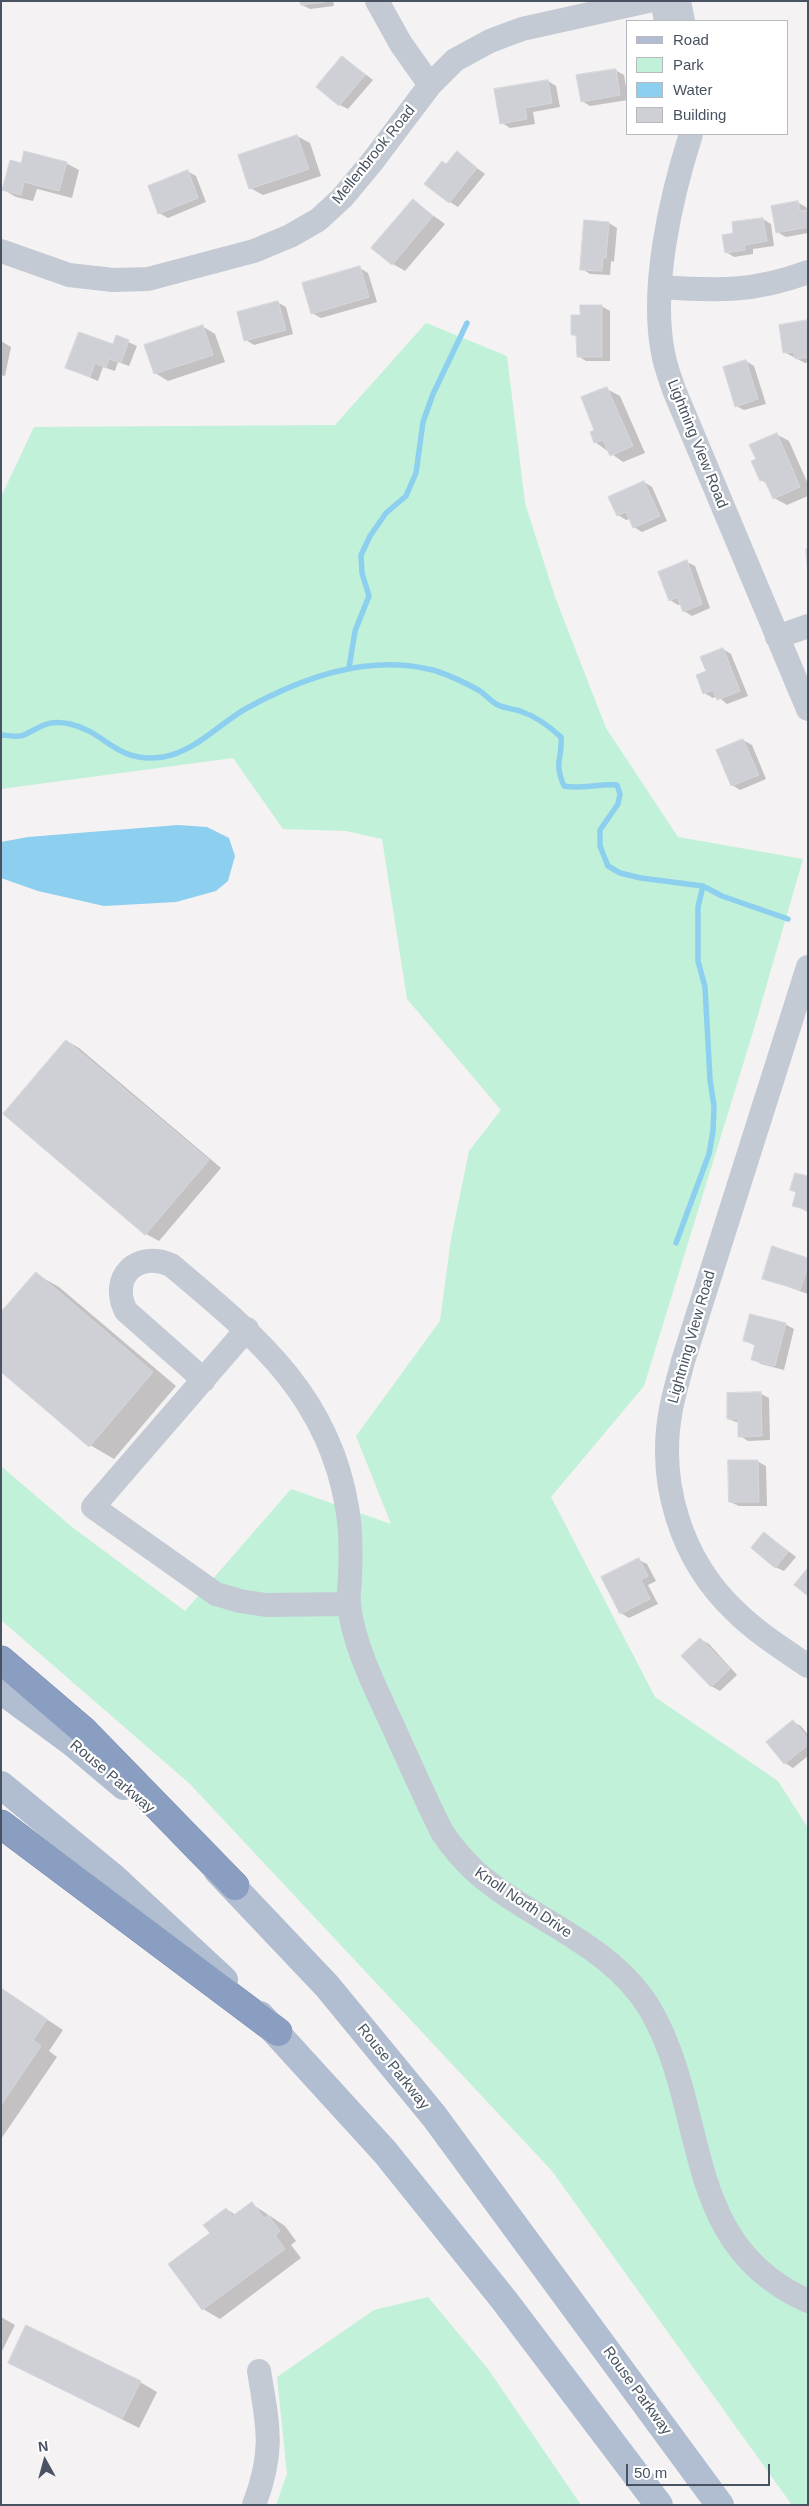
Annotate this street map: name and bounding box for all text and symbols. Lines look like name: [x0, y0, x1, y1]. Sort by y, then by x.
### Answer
legend: [626, 20, 789, 135]
text: Road: [673, 31, 709, 48]
text: Park: [673, 56, 704, 73]
text: Water: [673, 81, 712, 98]
street label: Mellenbrook Road: [329, 102, 419, 208]
text: Building: [673, 106, 726, 123]
street label: Lightning View Road: [663, 377, 731, 511]
street label: Lightning View Road: [664, 1269, 720, 1405]
street label: Rouse Parkway: [66, 1736, 158, 1818]
street label: Knoll North Drive: [471, 1864, 575, 1942]
street label: Rouse Parkway: [353, 2021, 433, 2113]
street label: Rouse Parkway: [599, 2343, 675, 2439]
north arrow: [20, 2436, 70, 2486]
text: N: [37, 2438, 49, 2455]
scale bar: [629, 2454, 773, 2486]
text: 50 m: [634, 2464, 667, 2481]

